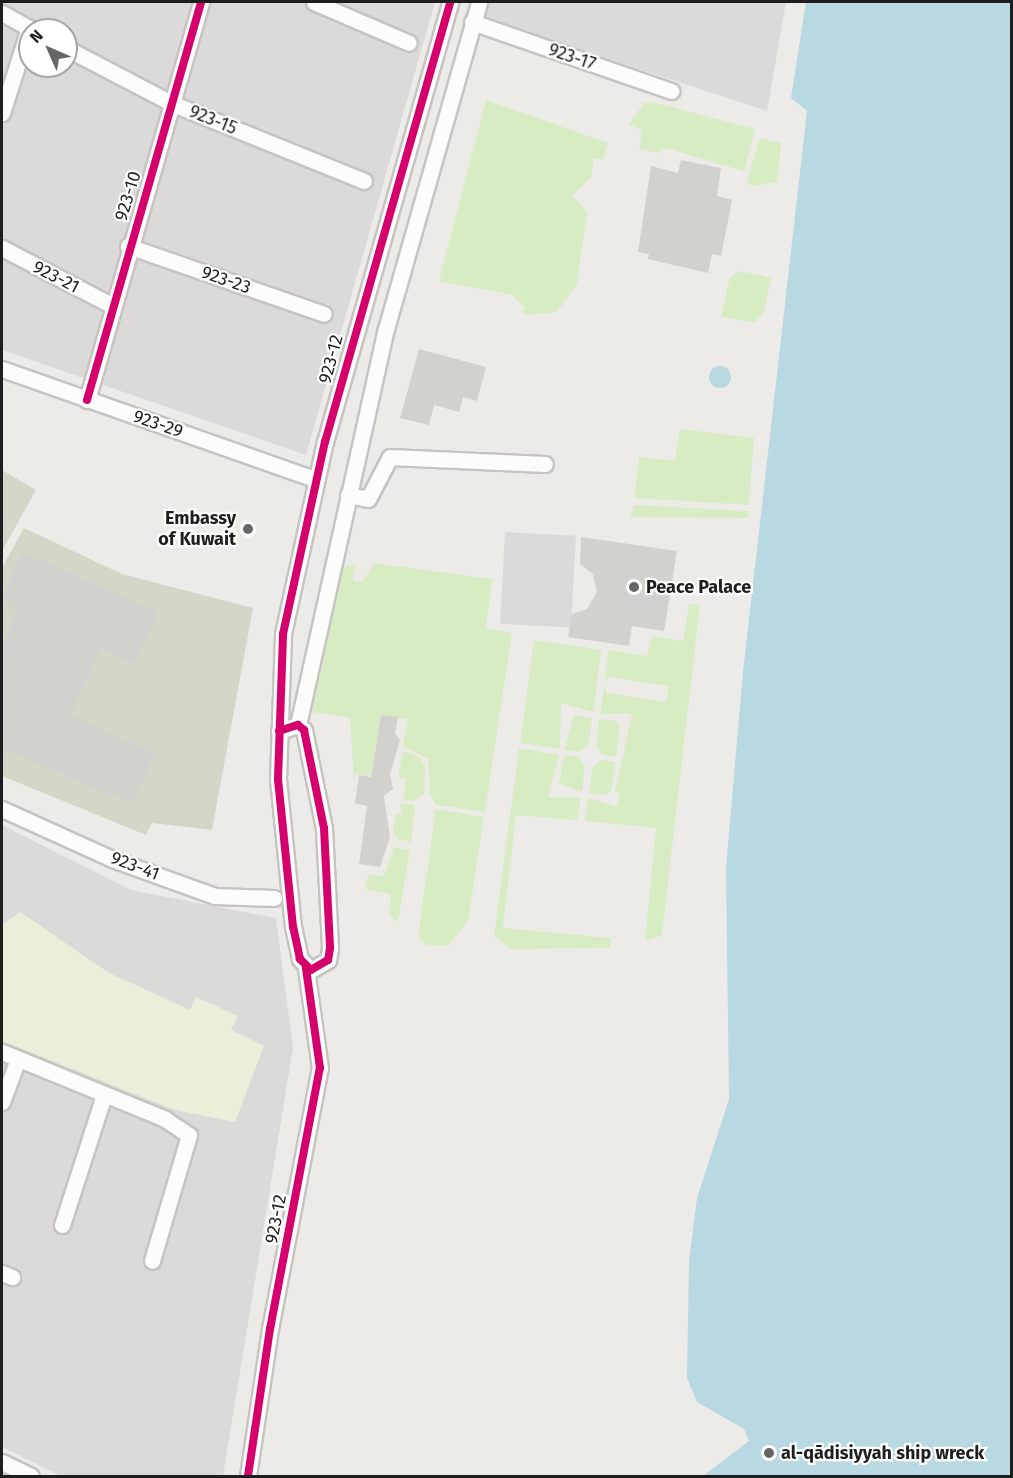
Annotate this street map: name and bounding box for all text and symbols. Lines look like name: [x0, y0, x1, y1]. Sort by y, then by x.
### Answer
north arrow: [18, 18, 78, 78]
text: N: [26, 26, 47, 47]
street label: 923-17: [545, 39, 599, 75]
street label: 923-15: [186, 101, 240, 139]
street label: 923-10: [110, 169, 146, 223]
street label: 923-21: [29, 256, 83, 298]
street label: 923-23: [198, 262, 254, 298]
street label: 923-12: [314, 332, 348, 386]
street label: 923-29: [130, 405, 186, 443]
place label: Embassy of Kuwait: [158, 508, 236, 550]
marker: Embassy of Kuwait: [241, 522, 255, 536]
place label: Peace Palace: [646, 576, 751, 598]
marker: Peace Palace: [627, 580, 641, 594]
street label: 923-41: [108, 847, 162, 885]
street label: 923-12: [261, 1193, 291, 1245]
place label: al-qādisiyyah ship wreck: [781, 1442, 984, 1464]
marker: al-qādisiyyah ship wreck: [762, 1446, 776, 1460]

